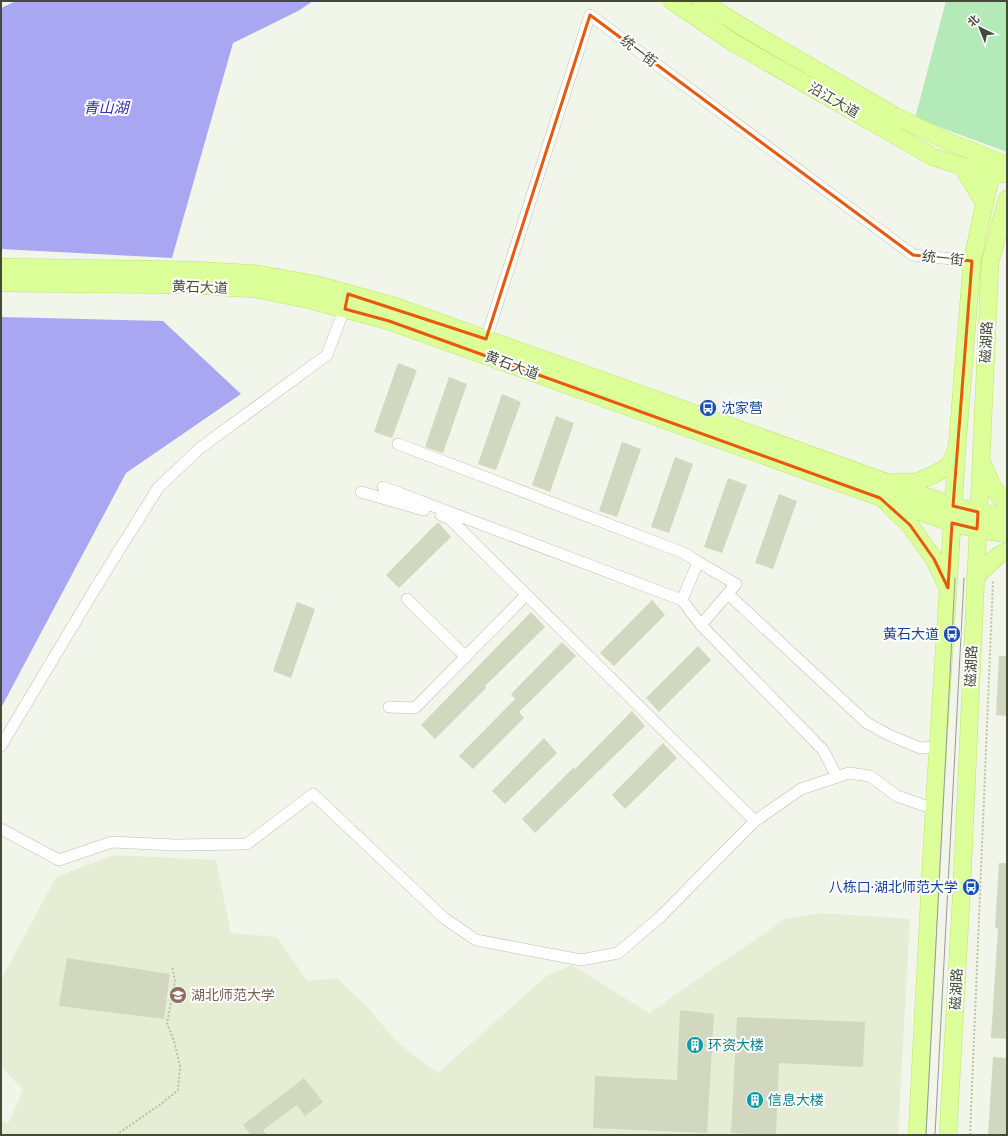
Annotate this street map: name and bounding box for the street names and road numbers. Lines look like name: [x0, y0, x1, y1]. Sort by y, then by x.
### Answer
street label: 统一街: [617, 31, 661, 71]
street label: 沿江大道: [805, 78, 863, 122]
street label: 统一街: [921, 247, 965, 269]
street label: 黄石大道: [172, 277, 228, 297]
street label: 磁湖路: [976, 321, 996, 363]
street label: 黄石大道: [483, 347, 541, 383]
street label: 磁湖路: [961, 645, 981, 687]
street label: 磁湖路: [946, 968, 966, 1010]

